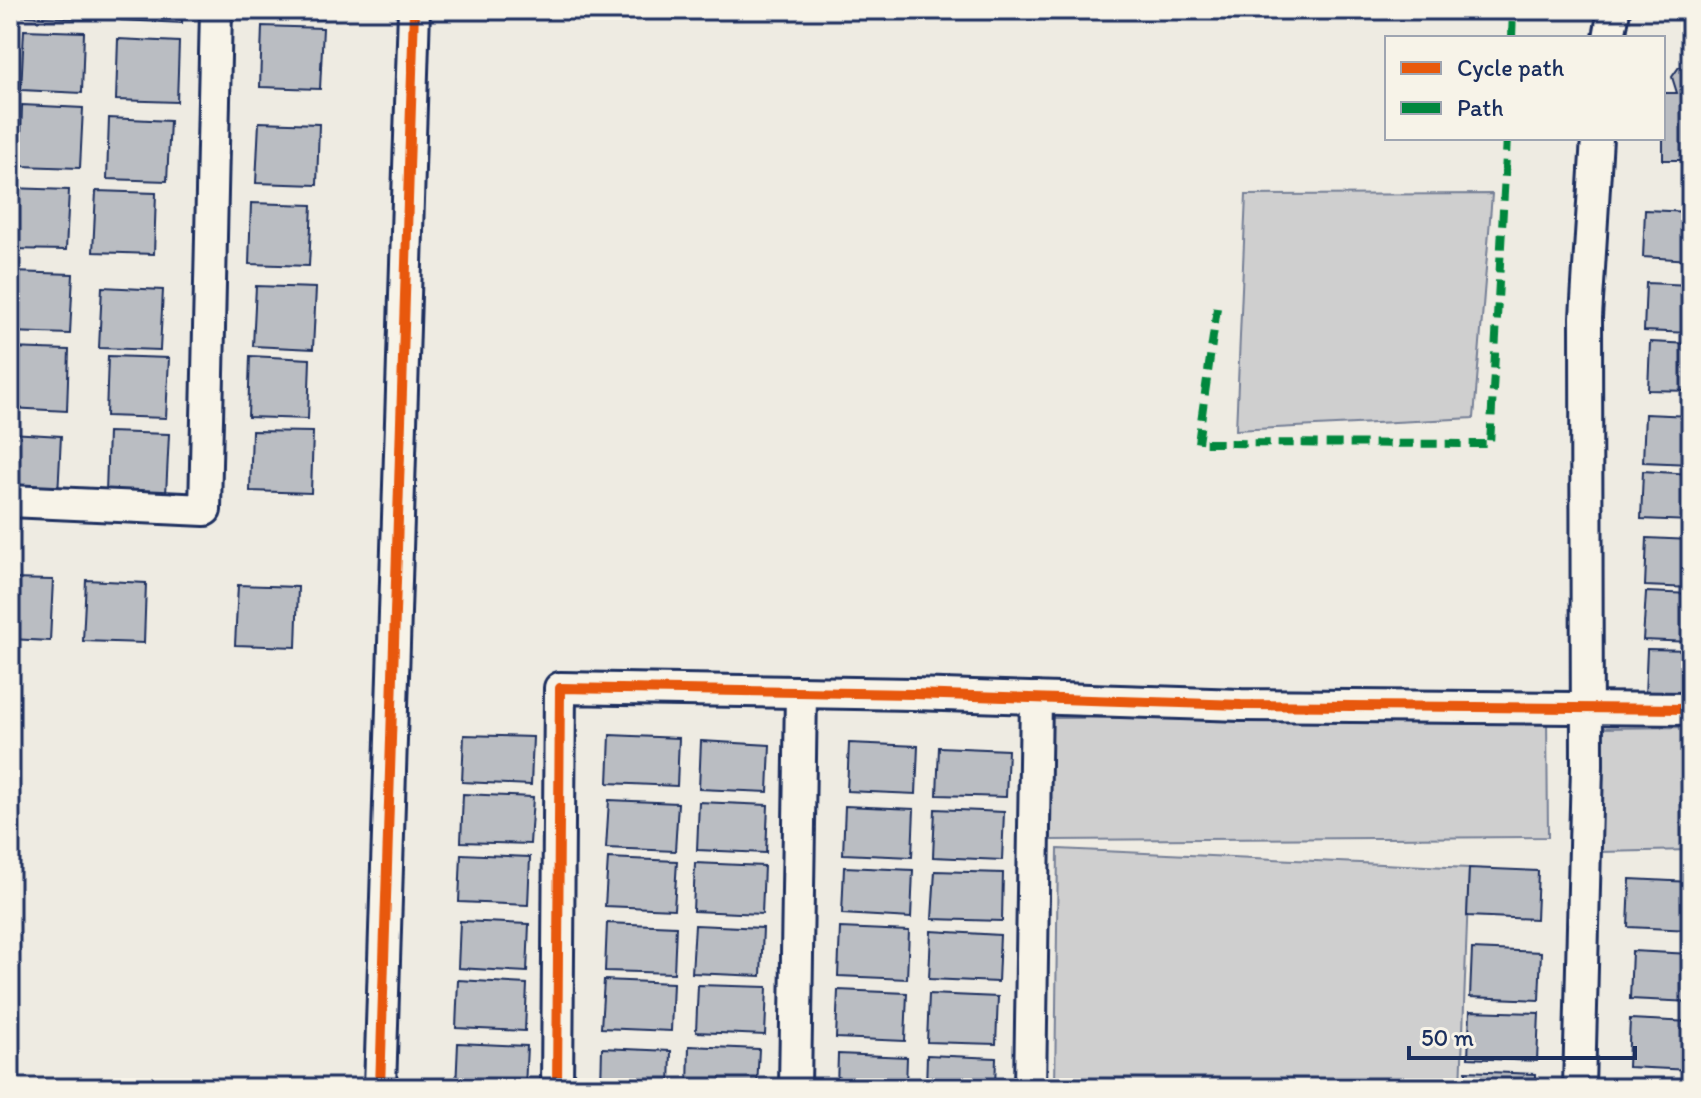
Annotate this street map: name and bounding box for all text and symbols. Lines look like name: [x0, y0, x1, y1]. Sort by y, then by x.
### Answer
legend: [1385, 36, 1665, 140]
text: Cycle path: [1457, 53, 1564, 82]
text: Path: [1457, 93, 1504, 122]
scale bar: [1409, 1010, 1635, 1060]
text: 50 m: [1421, 1023, 1474, 1052]

